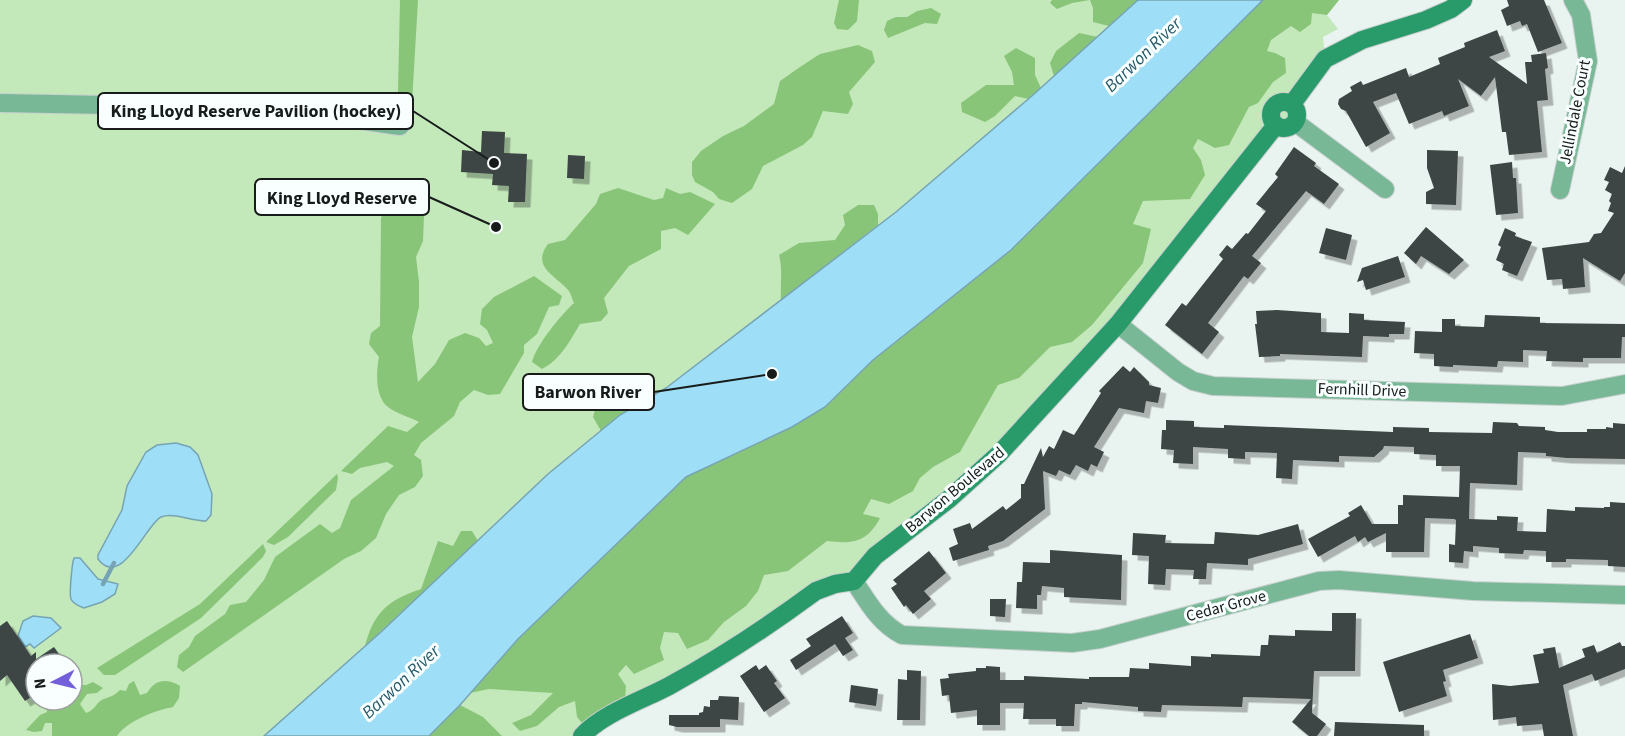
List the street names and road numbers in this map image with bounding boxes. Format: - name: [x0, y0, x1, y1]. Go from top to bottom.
- street label: Jellindale Court: [1554, 57, 1596, 166]
- street label: Fernhill Drive: [1317, 377, 1407, 403]
- street label: Barwon Boulevard: [901, 442, 1009, 538]
- street label: Cedar Grove: [1184, 585, 1269, 627]

